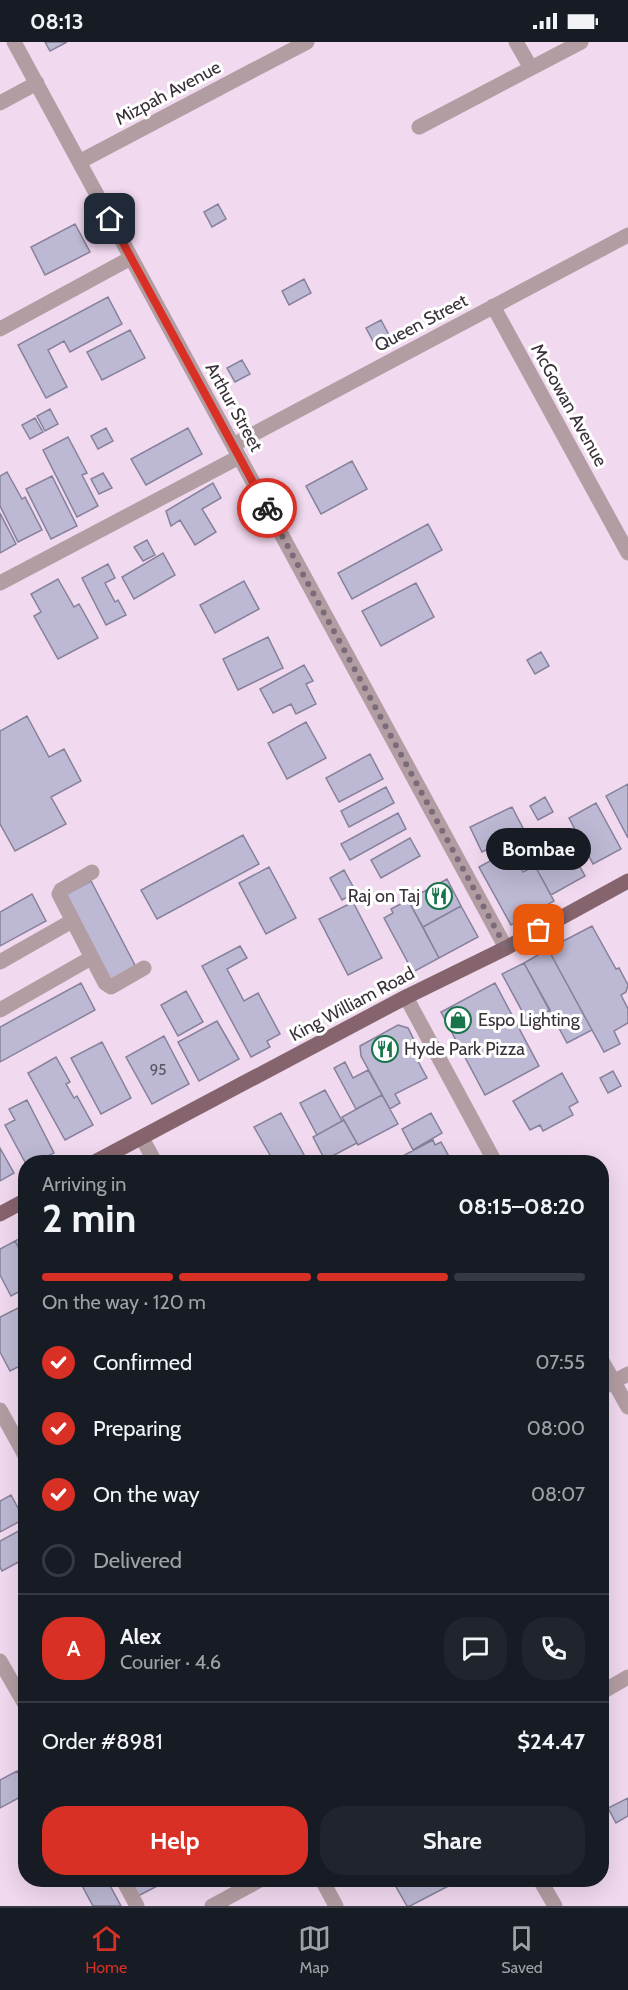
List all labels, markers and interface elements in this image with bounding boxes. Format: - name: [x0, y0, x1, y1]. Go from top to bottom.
- text: 08:13: [30, 8, 84, 35]
- street label: Mizpah Avenue: [112, 56, 224, 130]
- pin: [84, 193, 135, 244]
- icon: home: [93, 202, 126, 235]
- street label: Queen Street: [371, 289, 471, 357]
- street label: McGowan Avenue: [526, 340, 612, 470]
- street label: Arthur Street: [201, 359, 267, 455]
- courier: [237, 478, 297, 538]
- icon: bike: [251, 492, 284, 525]
- callout: Bombae: [486, 828, 592, 870]
- text: Bombae: [502, 837, 575, 861]
- restaurant icon: Raj on Taj: [424, 881, 454, 911]
- place label: Raj on Taj: [348, 885, 420, 907]
- pin: [513, 904, 564, 955]
- icon: bag: [522, 913, 555, 946]
- street label: King William Road: [286, 962, 418, 1046]
- shop icon: Espo Lighting: [443, 1005, 473, 1035]
- place label: Espo Lighting: [478, 1009, 581, 1031]
- restaurant icon: Hyde Park Pizza: [370, 1034, 400, 1064]
- place label: Hyde Park Pizza: [404, 1038, 525, 1060]
- house number: 95: [150, 1061, 166, 1079]
- text: Arriving in: [42, 1172, 126, 1196]
- text: 08:15–08:20: [458, 1193, 585, 1220]
- text: 2 min: [42, 1194, 136, 1242]
- text: On the way · 120 m: [42, 1290, 206, 1314]
- icon: check: [42, 1346, 75, 1379]
- text: Confirmed: [93, 1349, 192, 1376]
- text: 07:55: [535, 1350, 585, 1374]
- icon: check: [42, 1412, 75, 1445]
- text: Preparing: [93, 1415, 181, 1442]
- text: 08:00: [527, 1416, 585, 1440]
- icon: check: [42, 1478, 75, 1511]
- text: On the way: [93, 1481, 200, 1508]
- text: 08:07: [531, 1482, 585, 1506]
- text: Delivered: [93, 1547, 182, 1574]
- button: chat: [444, 1617, 507, 1680]
- button: phone: [522, 1617, 585, 1680]
- text: Alex: [120, 1623, 161, 1650]
- text: A: [67, 1635, 80, 1662]
- text: Courier · 4.6: [120, 1650, 221, 1674]
- text: Order #8981: [42, 1728, 163, 1755]
- text: $24.47: [517, 1728, 585, 1755]
- button: Help: [42, 1806, 308, 1875]
- button: Share: [320, 1806, 585, 1875]
- tab: Home: [85, 1922, 127, 1977]
- tab: Map: [298, 1922, 331, 1977]
- tab: Saved: [501, 1922, 543, 1977]

